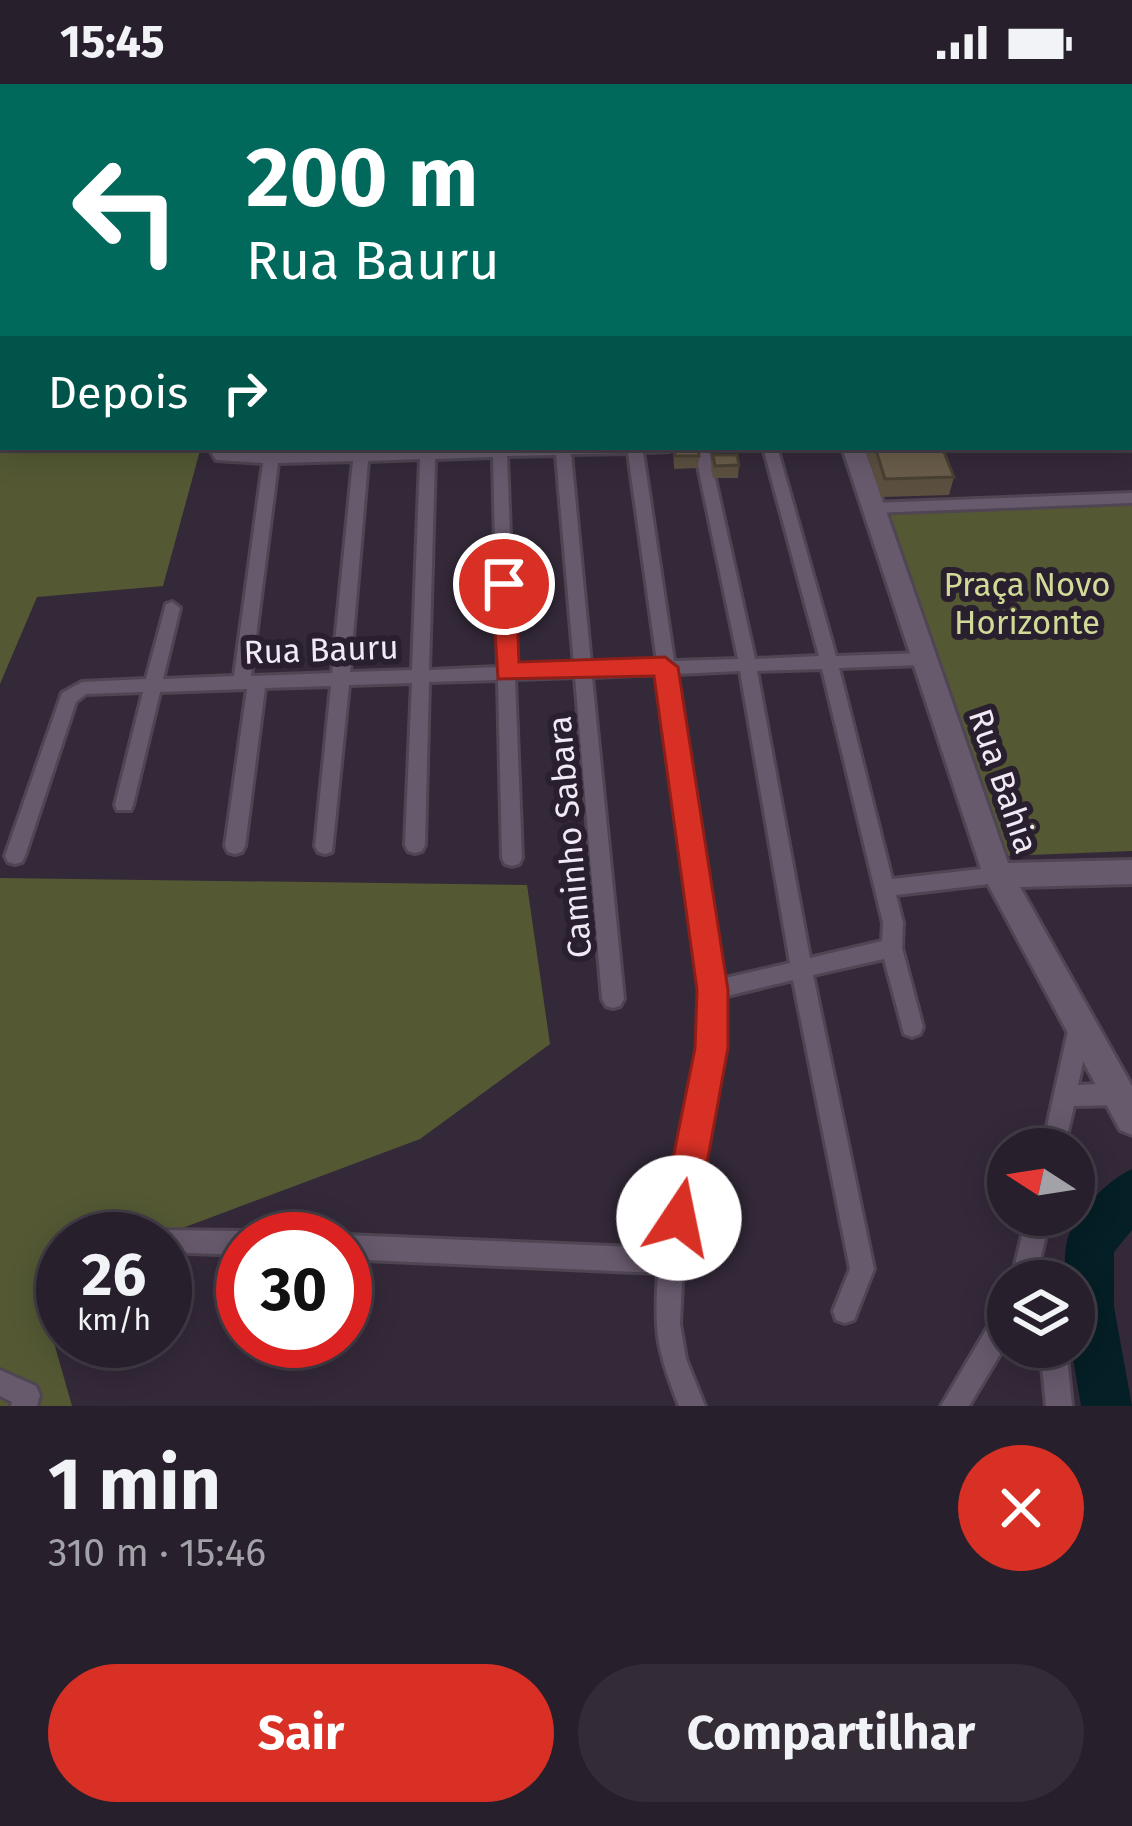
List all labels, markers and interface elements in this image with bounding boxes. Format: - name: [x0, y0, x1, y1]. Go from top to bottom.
- text: 15:45: [60, 15, 165, 69]
- text: 200 m: [246, 127, 479, 228]
- icon: left: [48, 132, 204, 288]
- text: Rua Bauru: [246, 229, 500, 293]
- icon: right: [212, 360, 278, 426]
- text: Depois: [48, 366, 188, 420]
- pin: [453, 533, 555, 635]
- icon: arrive: [471, 551, 537, 617]
- park label: Praça Novo Horizonte: [943, 565, 1111, 643]
- street label: Rua Bauru: [243, 627, 399, 673]
- street label: Rua Bahia: [960, 704, 1046, 859]
- street label: Caminho Sabara: [539, 714, 601, 960]
- north arrow: [987, 1128, 1095, 1236]
- map controls: [987, 1128, 1095, 1368]
- position arrow: [616, 1155, 742, 1281]
- speed limit sign: 30: [216, 1212, 372, 1368]
- text: 26: [82, 1239, 146, 1311]
- button: layers: [987, 1260, 1095, 1368]
- text: km/h: [77, 1302, 151, 1338]
- text: 1 min: [48, 1442, 221, 1528]
- button: close: [958, 1445, 1084, 1571]
- text: 310 m · 15:46: [48, 1530, 266, 1576]
- button: Sair: [48, 1664, 554, 1802]
- button: Compartilhar: [578, 1664, 1084, 1802]

